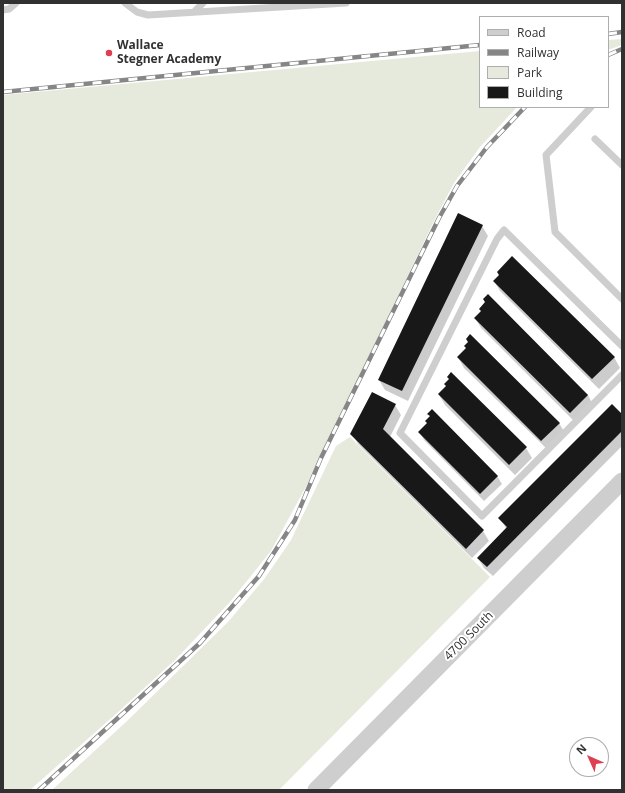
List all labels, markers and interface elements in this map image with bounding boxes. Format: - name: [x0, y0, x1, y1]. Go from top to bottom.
- legend: [479, 16, 609, 108]
- text: Road: [517, 24, 546, 41]
- place label: Wallace Stegner Academy: [117, 39, 221, 67]
- text: Railway: [517, 44, 559, 61]
- marker: Wallace Stegner Academy: [104, 48, 114, 58]
- text: Park: [517, 64, 542, 81]
- text: Building: [517, 84, 562, 101]
- street label: 4700 South: [442, 609, 496, 663]
- north arrow: [569, 737, 609, 777]
- text: N: [572, 740, 589, 757]

